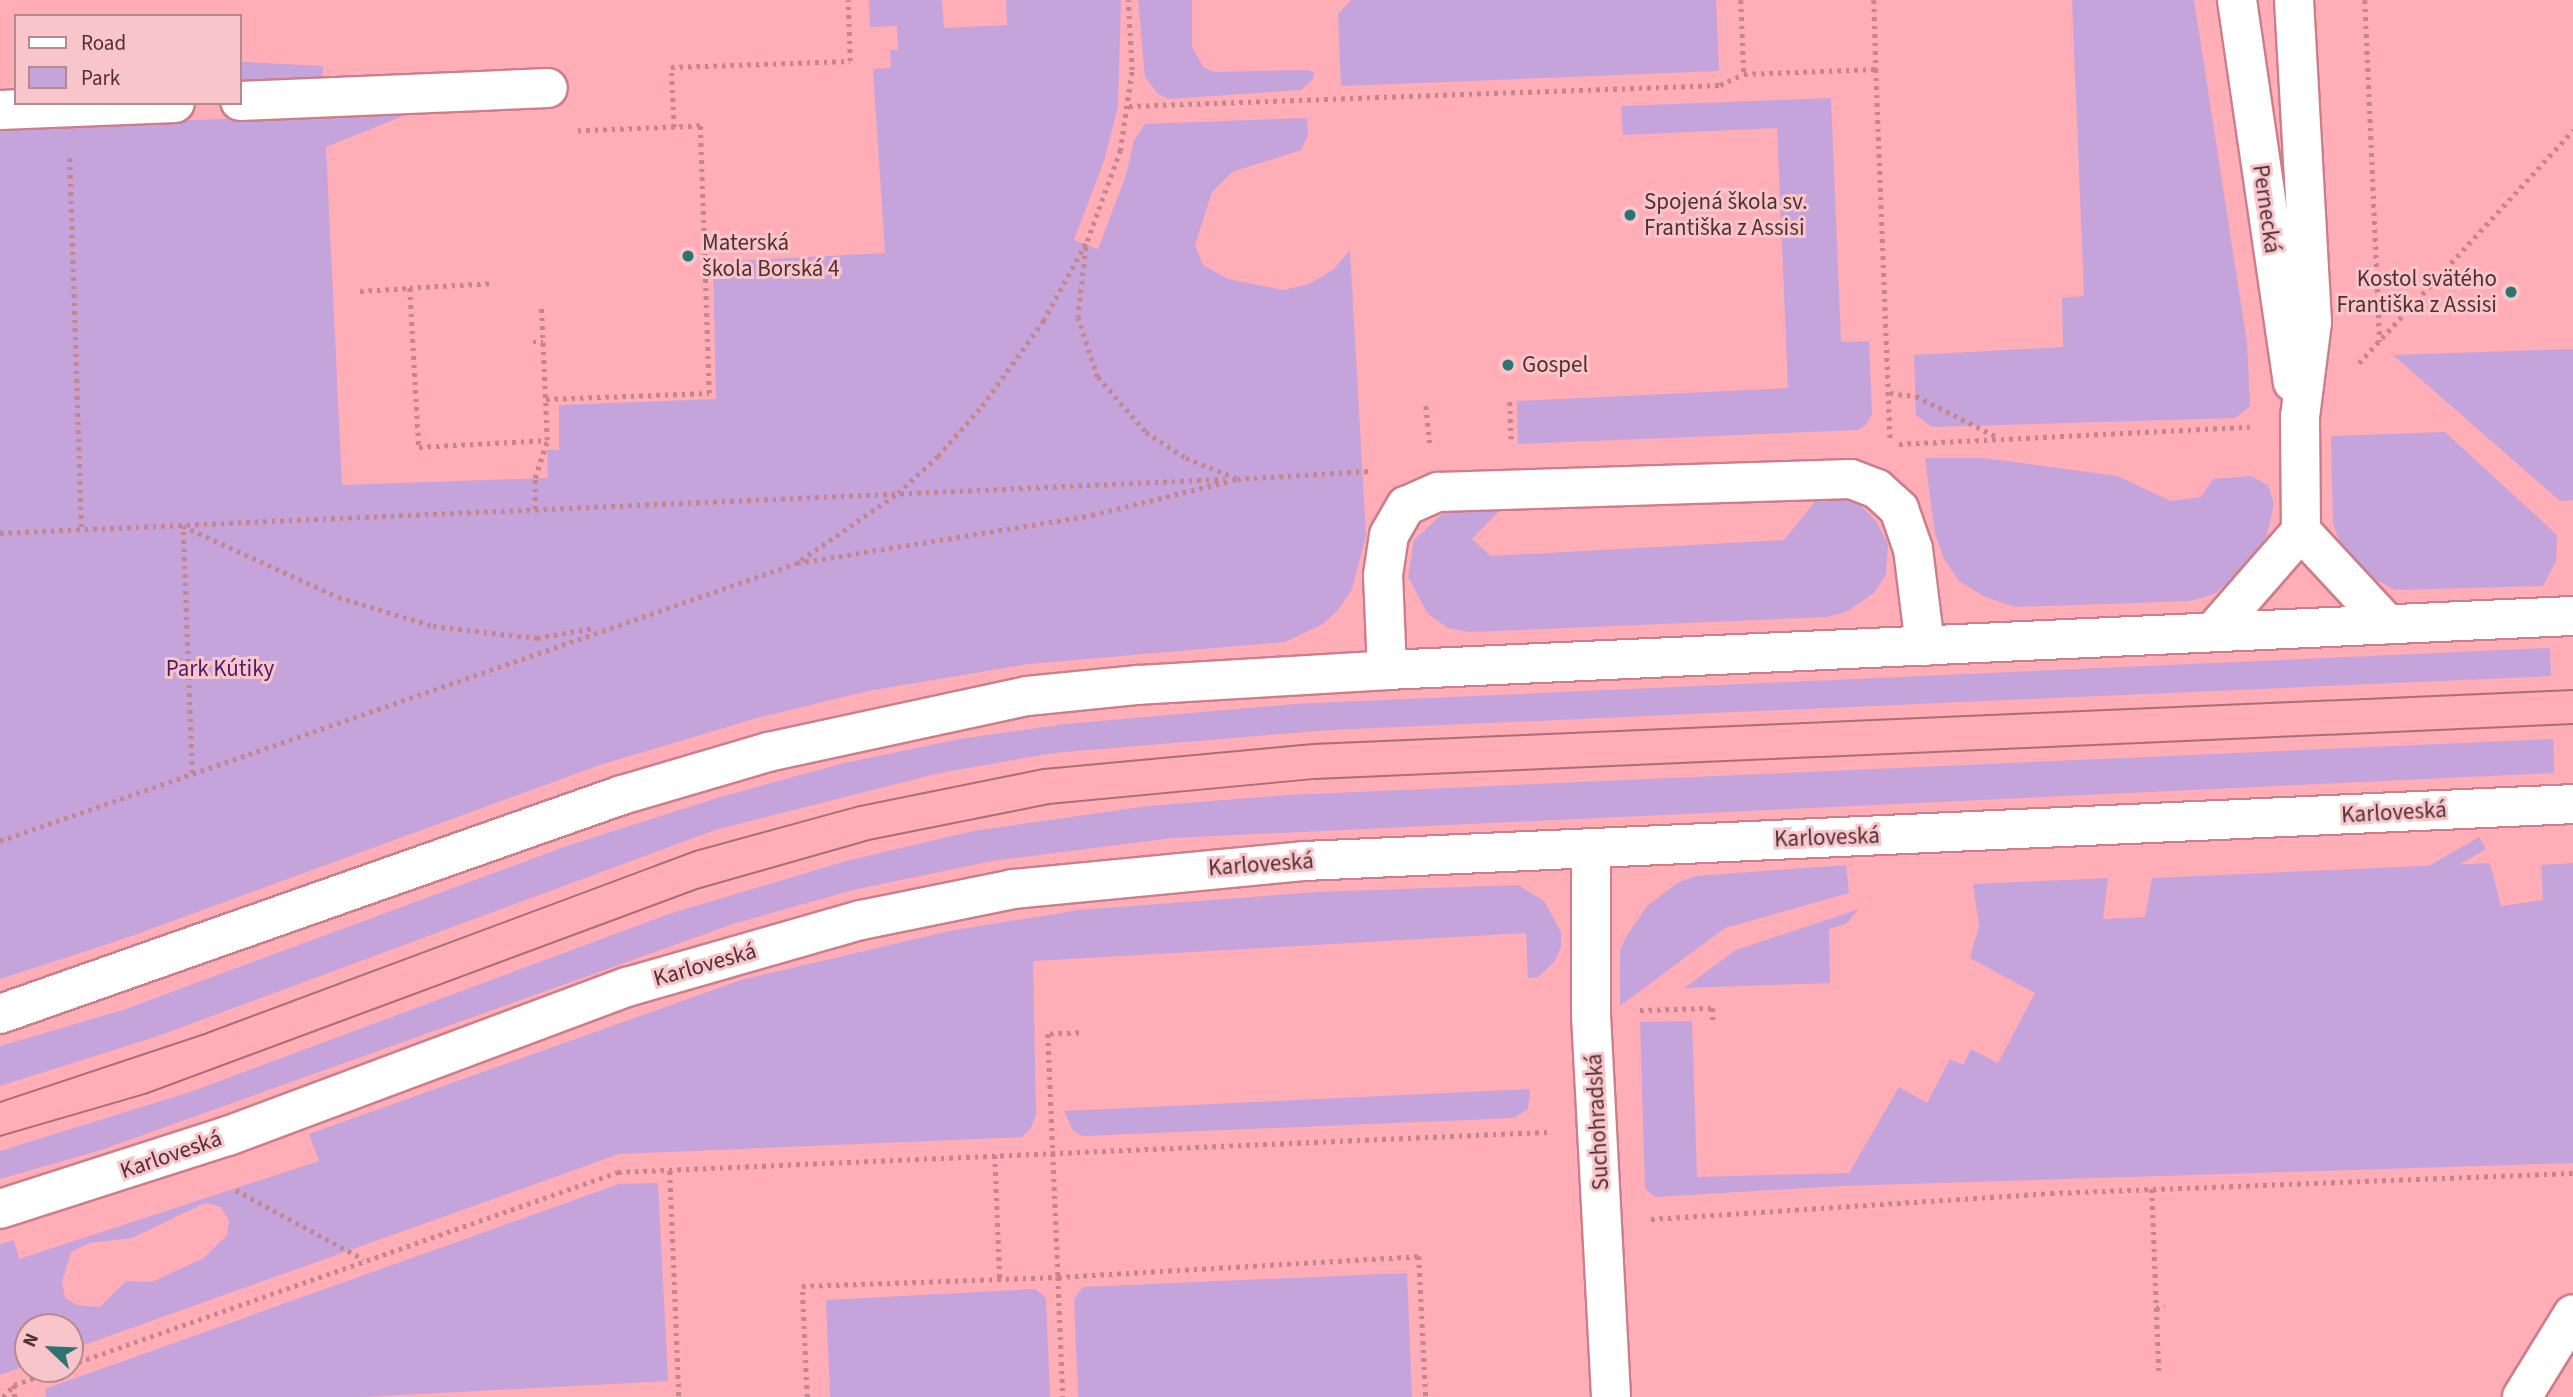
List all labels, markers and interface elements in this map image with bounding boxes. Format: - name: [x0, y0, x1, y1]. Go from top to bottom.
- legend: [14, 14, 242, 105]
- text: Road: [81, 28, 126, 58]
- text: Park: [81, 63, 120, 93]
- street label: Pernecká: [2246, 163, 2286, 255]
- place label: Spojená škola sv. Františka z Assisi: [1644, 188, 1808, 242]
- marker: Spojená škola sv. Františka z Assisi: [1622, 207, 1638, 223]
- place label: Materská škola Borská 4: [702, 229, 839, 283]
- marker: Materská škola Borská 4: [680, 248, 696, 264]
- place label: Kostol svätého Františka z Assisi: [2336, 265, 2497, 319]
- marker: Kostol svätého Františka z Assisi: [2503, 284, 2519, 300]
- place label: Gospel: [1522, 351, 1588, 379]
- marker: Gospel: [1500, 357, 1516, 373]
- park label: Park Kútiky: [166, 655, 274, 683]
- street label: Karloveská: [2341, 796, 2447, 830]
- street label: Karloveská: [1774, 822, 1880, 854]
- street label: Karloveská: [1207, 848, 1315, 882]
- street label: Karloveská: [650, 937, 760, 993]
- street label: Suchohradská: [1581, 1053, 1615, 1191]
- street label: Karloveská: [117, 1125, 225, 1185]
- north arrow: [14, 1313, 84, 1383]
- text: N: [16, 1329, 46, 1351]

